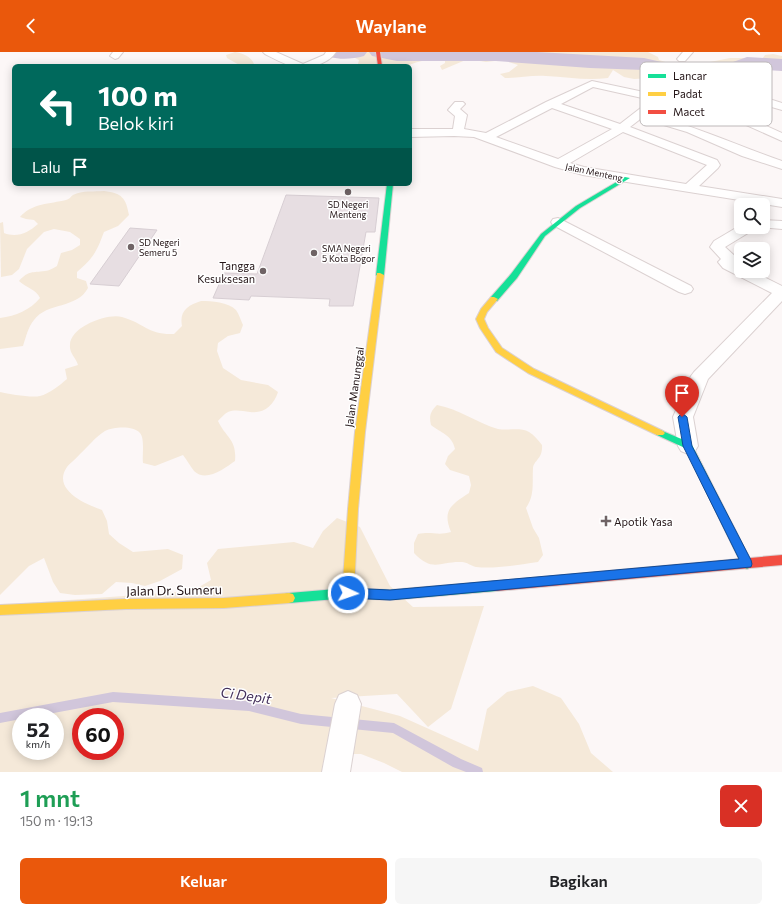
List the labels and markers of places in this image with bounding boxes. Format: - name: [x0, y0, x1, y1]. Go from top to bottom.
- marker: SD Negeri Menteng: [343, 187, 353, 197]
- place label: SD Negeri Menteng: [328, 199, 368, 220]
- place label: SD Negeri Semeru 5: [139, 237, 180, 258]
- marker: SD Negeri Semeru 5: [126, 242, 136, 252]
- place label: SMA Negeri 5 Kota Bogor: [322, 243, 375, 264]
- marker: SMA Negeri 5 Kota Bogor: [309, 248, 319, 258]
- place label: Tangga Kesuksesan: [197, 259, 255, 285]
- marker: Tangga Kesuksesan: [258, 266, 268, 276]
- pin: [665, 376, 699, 417]
- place label: Apotik Yasa: [614, 515, 673, 528]
- marker: Apotik Yasa: [601, 516, 611, 526]

